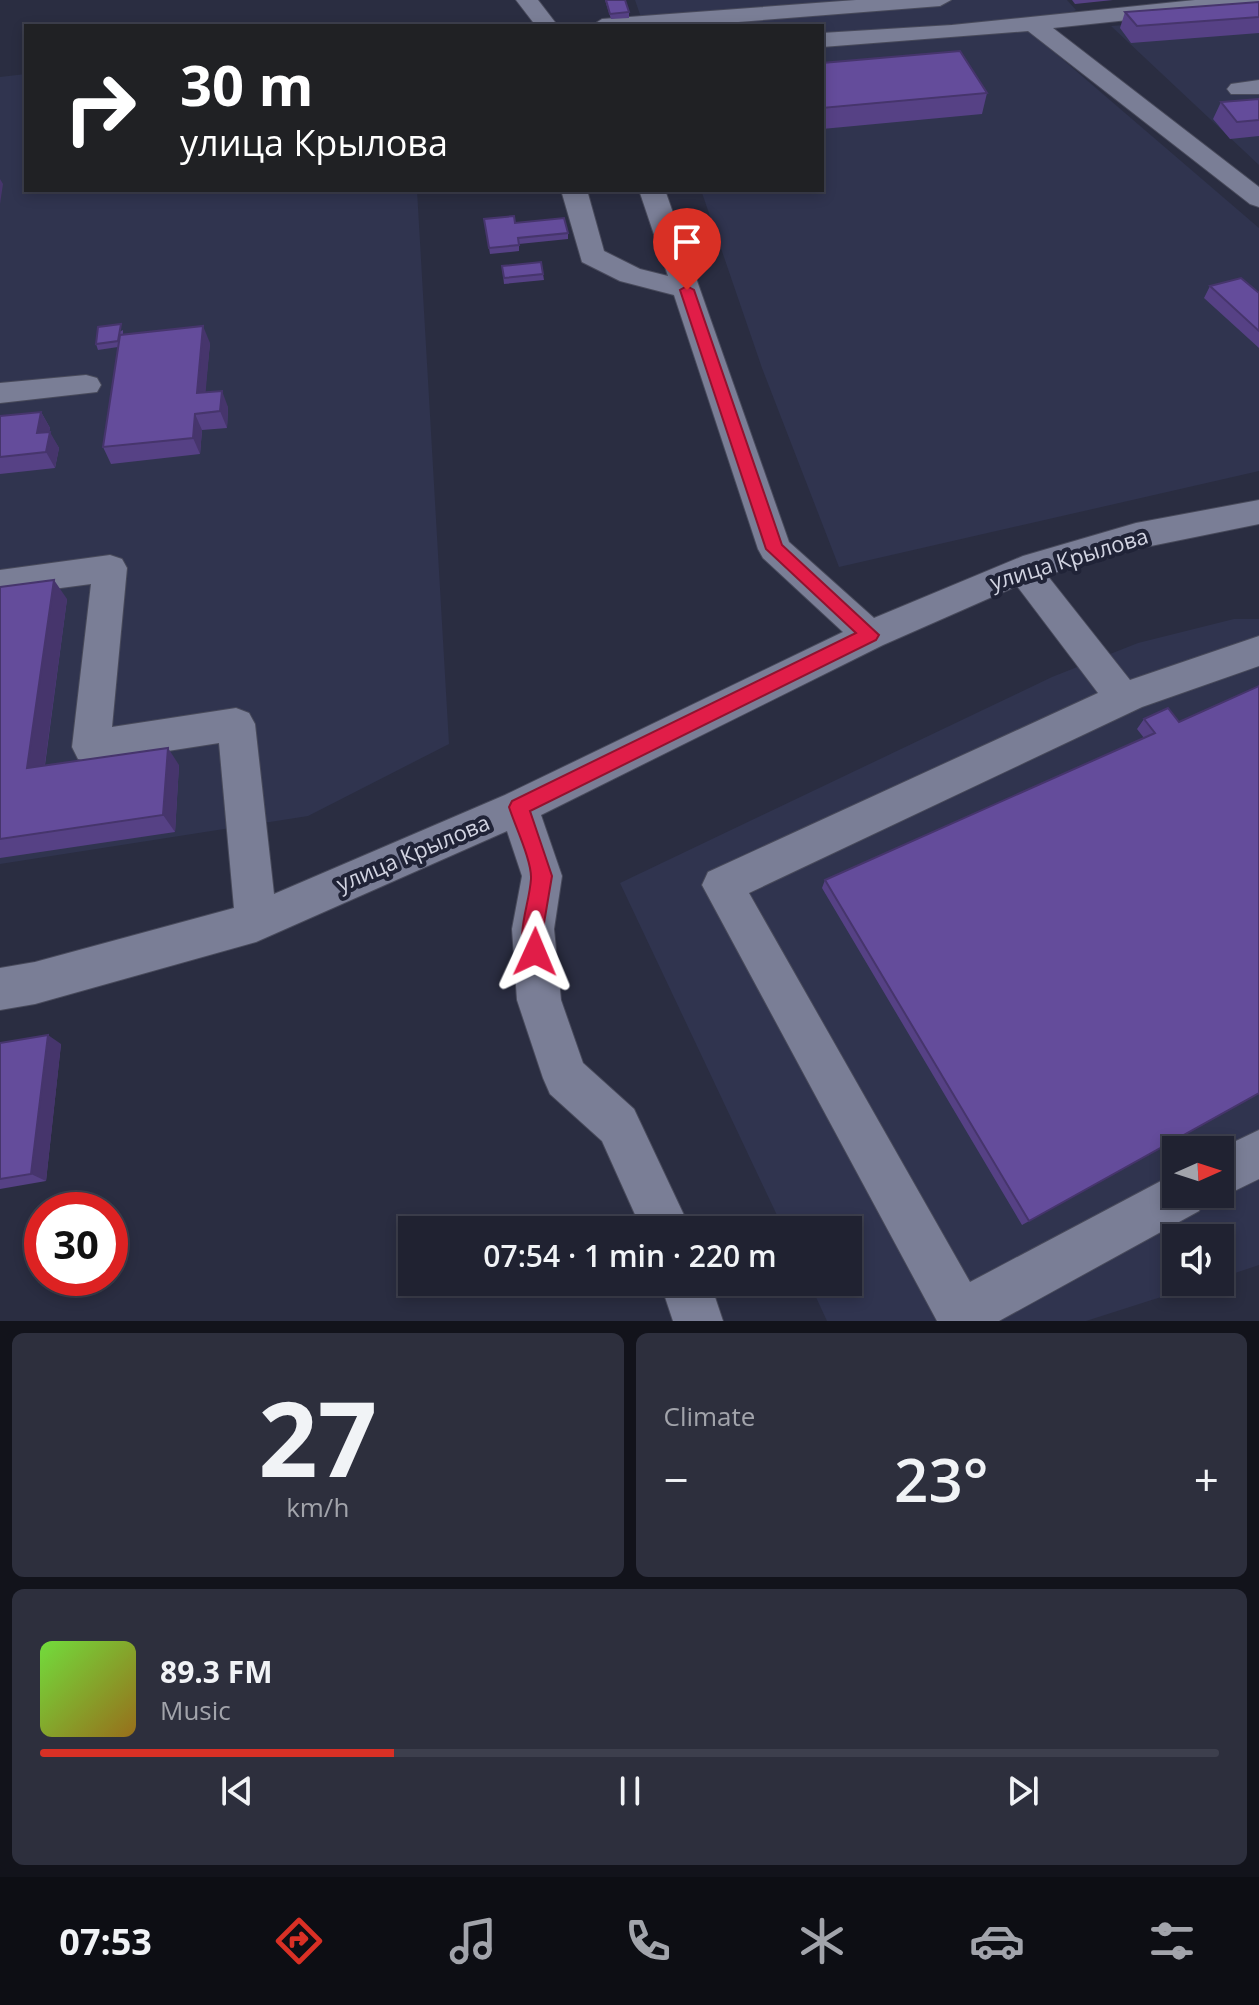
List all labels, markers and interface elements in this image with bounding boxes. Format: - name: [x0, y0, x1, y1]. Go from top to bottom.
- text: 30 m: [180, 46, 314, 122]
- icon: right: [48, 56, 152, 160]
- text: улица Крылова: [180, 118, 448, 167]
- pin: [653, 208, 721, 290]
- icon: arrive: [665, 220, 709, 264]
- street label: улица Крылова: [986, 520, 1151, 596]
- street label: улица Крылова: [331, 806, 494, 898]
- position arrow: [493, 910, 577, 994]
- north arrow: [1162, 1136, 1234, 1208]
- map controls: [1162, 1136, 1234, 1296]
- speed limit sign: 30: [24, 1192, 128, 1296]
- button: sound: [1162, 1224, 1234, 1296]
- text: 07:54 · 1 min · 220 m: [483, 1235, 777, 1276]
- text: 27: [258, 1366, 377, 1507]
- text: Climate: [664, 1398, 755, 1434]
- text: 23°: [894, 1438, 988, 1520]
- text: −: [664, 1449, 689, 1509]
- text: +: [1194, 1449, 1219, 1509]
- text: km/h: [286, 1489, 349, 1525]
- text: 89.3 FM: [160, 1651, 273, 1692]
- text: Music: [160, 1692, 231, 1728]
- icon: previous: [215, 1769, 259, 1813]
- icon: pause: [608, 1769, 652, 1813]
- icon: next: [1001, 1769, 1045, 1813]
- icon: directions: [271, 1913, 327, 1969]
- icon: music: [445, 1913, 501, 1969]
- icon: phone: [620, 1913, 676, 1969]
- icon: climate: [794, 1913, 850, 1969]
- icon: car: [969, 1913, 1025, 1969]
- icon: filters: [1144, 1913, 1200, 1969]
- text: 07:53: [59, 1917, 152, 1966]

